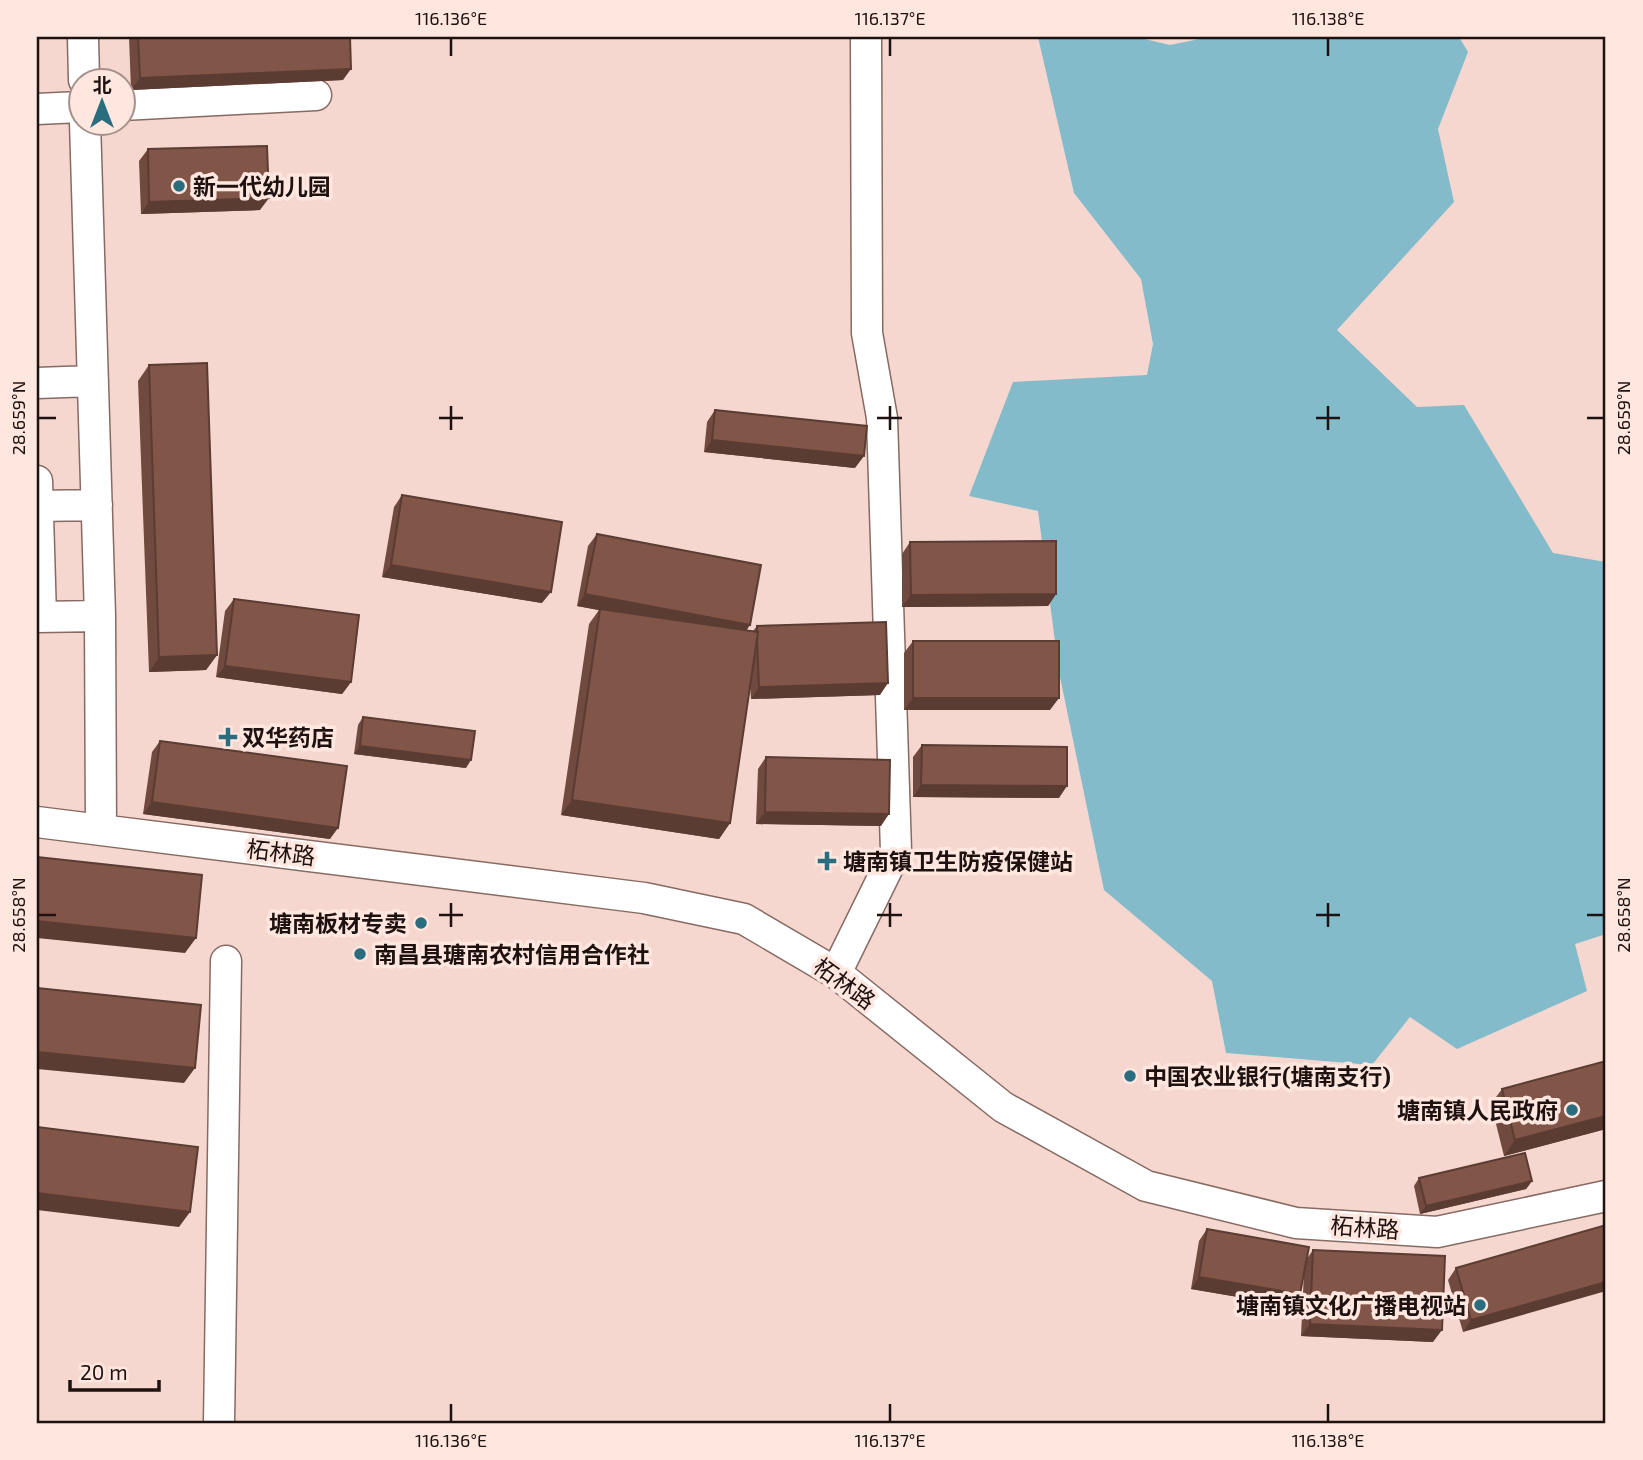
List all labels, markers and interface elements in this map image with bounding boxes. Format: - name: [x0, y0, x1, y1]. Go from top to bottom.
- text: 116.136°E: [415, 7, 487, 29]
- text: 116.137°E: [855, 7, 925, 29]
- text: 116.138°E: [1292, 7, 1364, 29]
- north arrow: [66, 66, 136, 136]
- text: 北: [92, 73, 112, 96]
- place label: 新一代幼儿园: [193, 172, 331, 200]
- marker: 新一代幼儿园: [171, 178, 187, 194]
- text: 28.659°N: [7, 381, 29, 455]
- text: 28.659°N: [1612, 381, 1634, 455]
- place label: 双华药店: [242, 723, 334, 751]
- marker: 双华药店: [220, 729, 236, 745]
- street label: 柘林路: [245, 834, 317, 870]
- place label: 塘南镇卫生防疫保健站: [843, 847, 1073, 875]
- marker: 塘南镇卫生防疫保健站: [817, 851, 837, 871]
- text: 28.658°N: [7, 877, 29, 953]
- text: 28.658°N: [1612, 877, 1634, 953]
- place label: 塘南板材专卖: [269, 909, 407, 937]
- marker: 塘南板材专卖: [413, 915, 429, 931]
- place label: 南昌县瑭南农村信用合作社: [374, 940, 650, 968]
- marker: 南昌县瑭南农村信用合作社: [352, 946, 368, 962]
- street label: 柘林路: [809, 951, 881, 1015]
- place label: 中国农业银行(塘南支行): [1144, 1062, 1391, 1090]
- marker: 中国农业银行(塘南支行): [1122, 1068, 1138, 1084]
- place label: 塘南镇人民政府: [1397, 1096, 1558, 1124]
- marker: 塘南镇人民政府: [1564, 1102, 1580, 1118]
- street label: 柘林路: [1330, 1211, 1400, 1243]
- place label: 塘南镇文化广播电视站: [1236, 1291, 1466, 1319]
- marker: 塘南镇文化广播电视站: [1472, 1297, 1488, 1313]
- scale bar: [70, 1348, 159, 1392]
- text: 20 m: [80, 1359, 128, 1384]
- text: 116.136°E: [415, 1429, 487, 1451]
- text: 116.137°E: [855, 1429, 925, 1451]
- text: 116.138°E: [1292, 1429, 1364, 1451]

